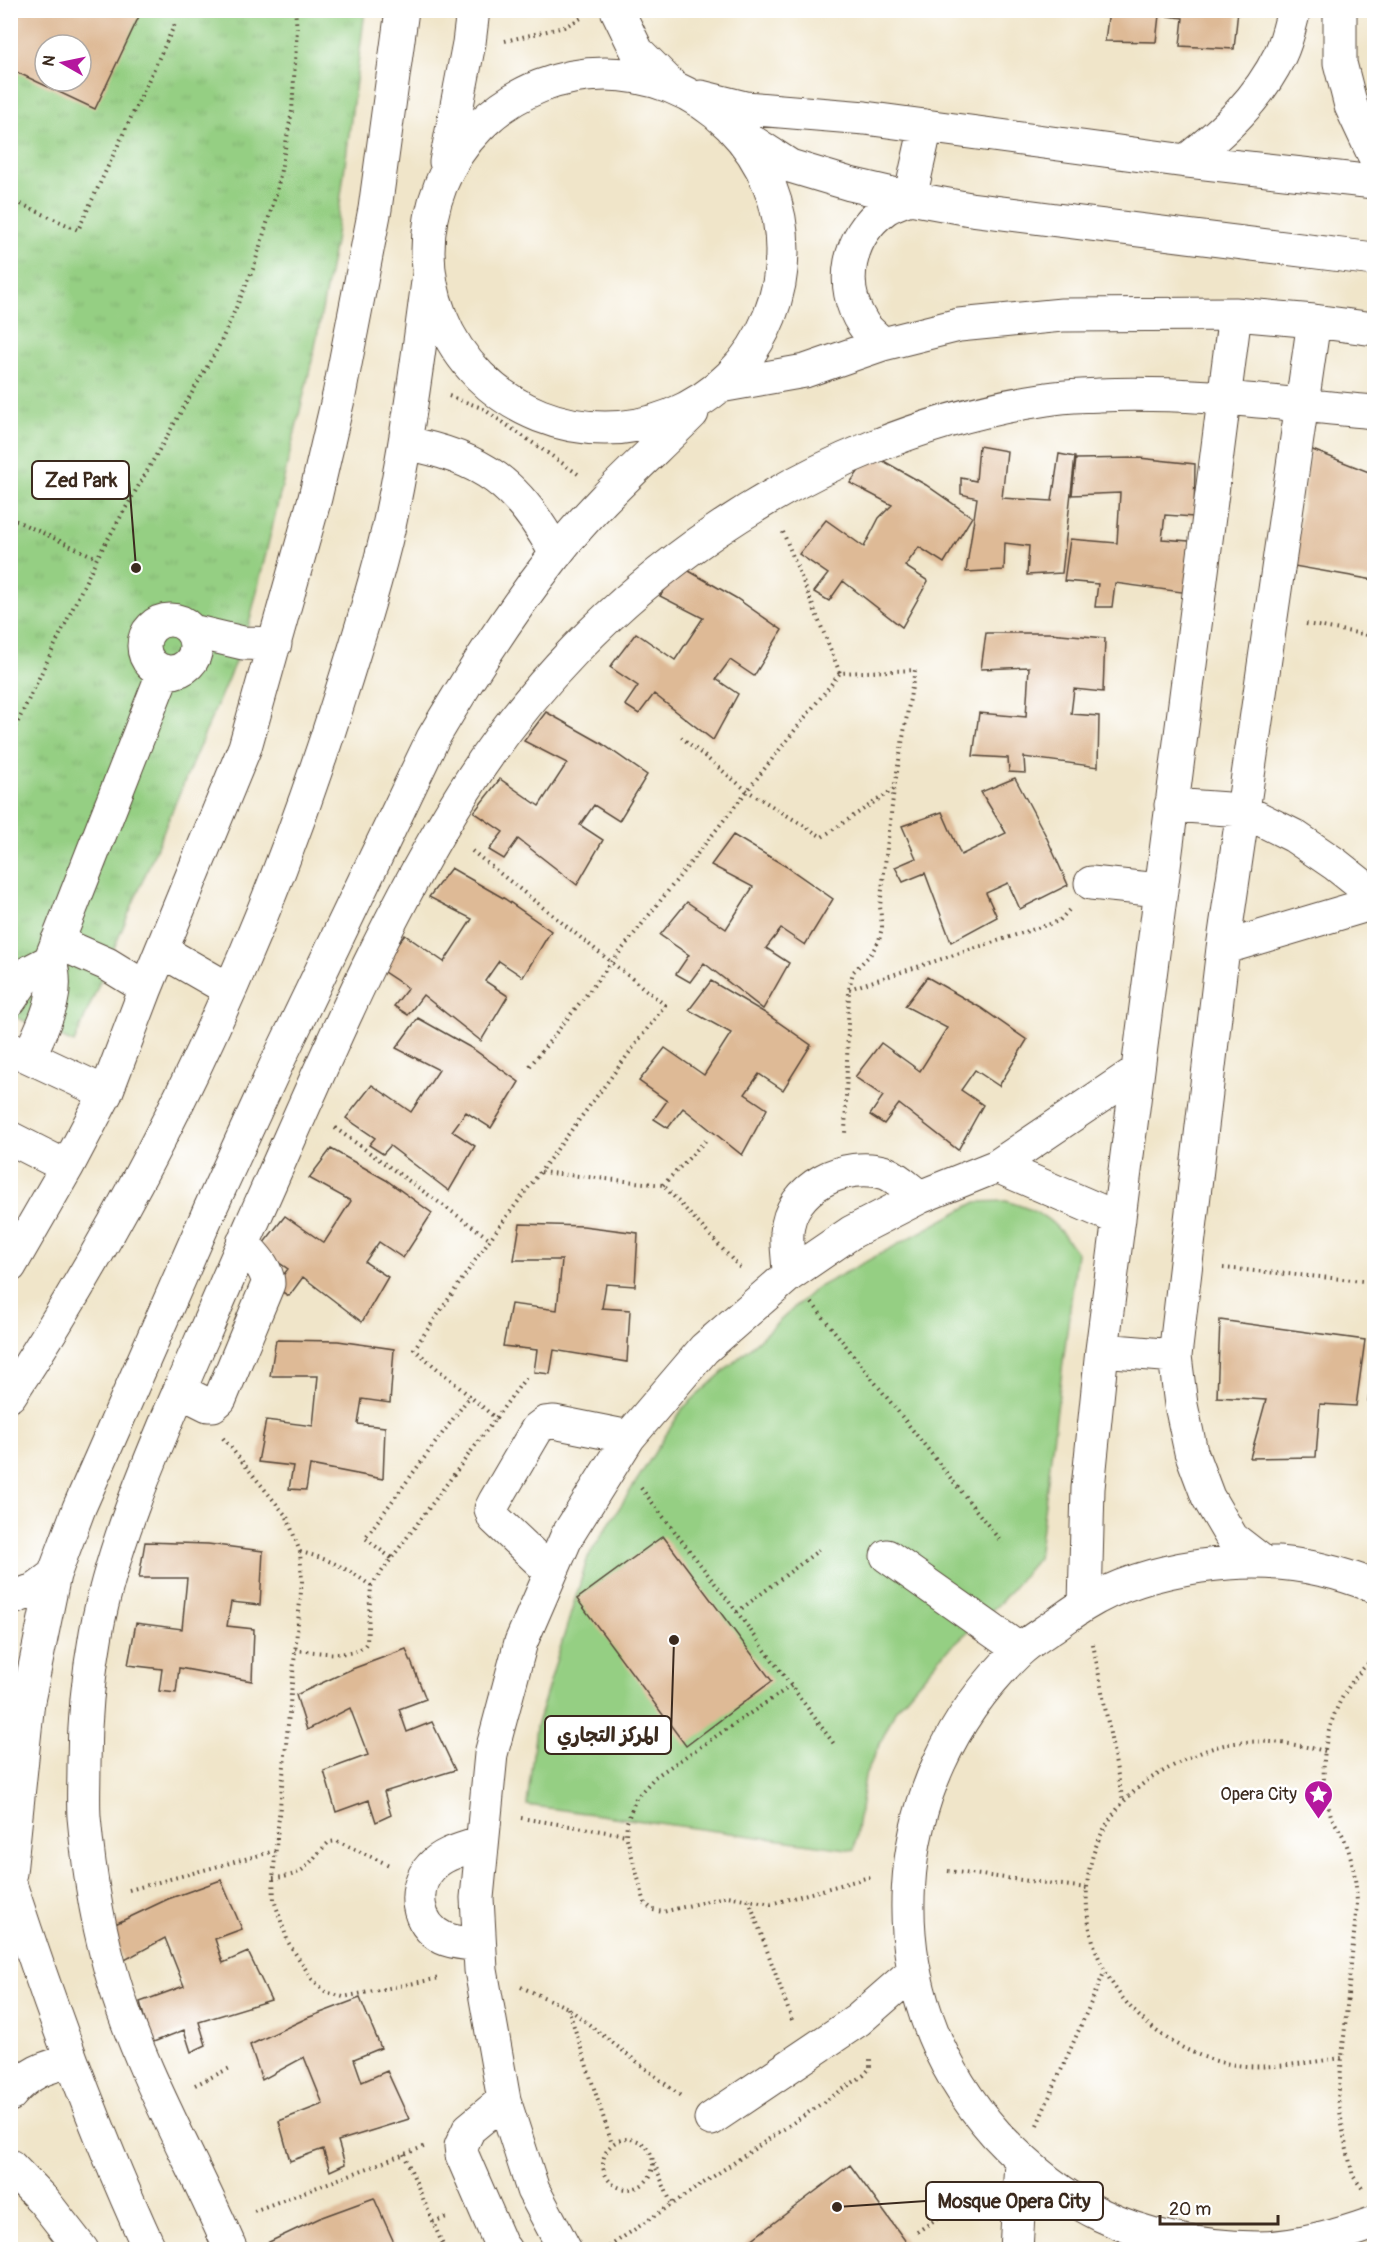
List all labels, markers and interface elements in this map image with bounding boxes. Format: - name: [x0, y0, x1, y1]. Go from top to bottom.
- north arrow: [33, 33, 93, 93]
- text: N: [38, 54, 60, 68]
- callout: Zed Park: [32, 461, 129, 499]
- text: Zed Park: [45, 468, 118, 493]
- callout: المركز التجاري: [545, 1716, 671, 1754]
- text: المركز التجاري: [557, 1723, 659, 1751]
- place icon: Opera City: [1302, 1778, 1334, 1820]
- place label: Opera City: [1220, 1783, 1297, 1806]
- callout: Mosque Opera City: [926, 2182, 1103, 2220]
- scale bar: [1160, 2188, 1278, 2226]
- text: Mosque Opera City: [938, 2189, 1091, 2214]
- text: 20 m: [1169, 2198, 1211, 2221]

